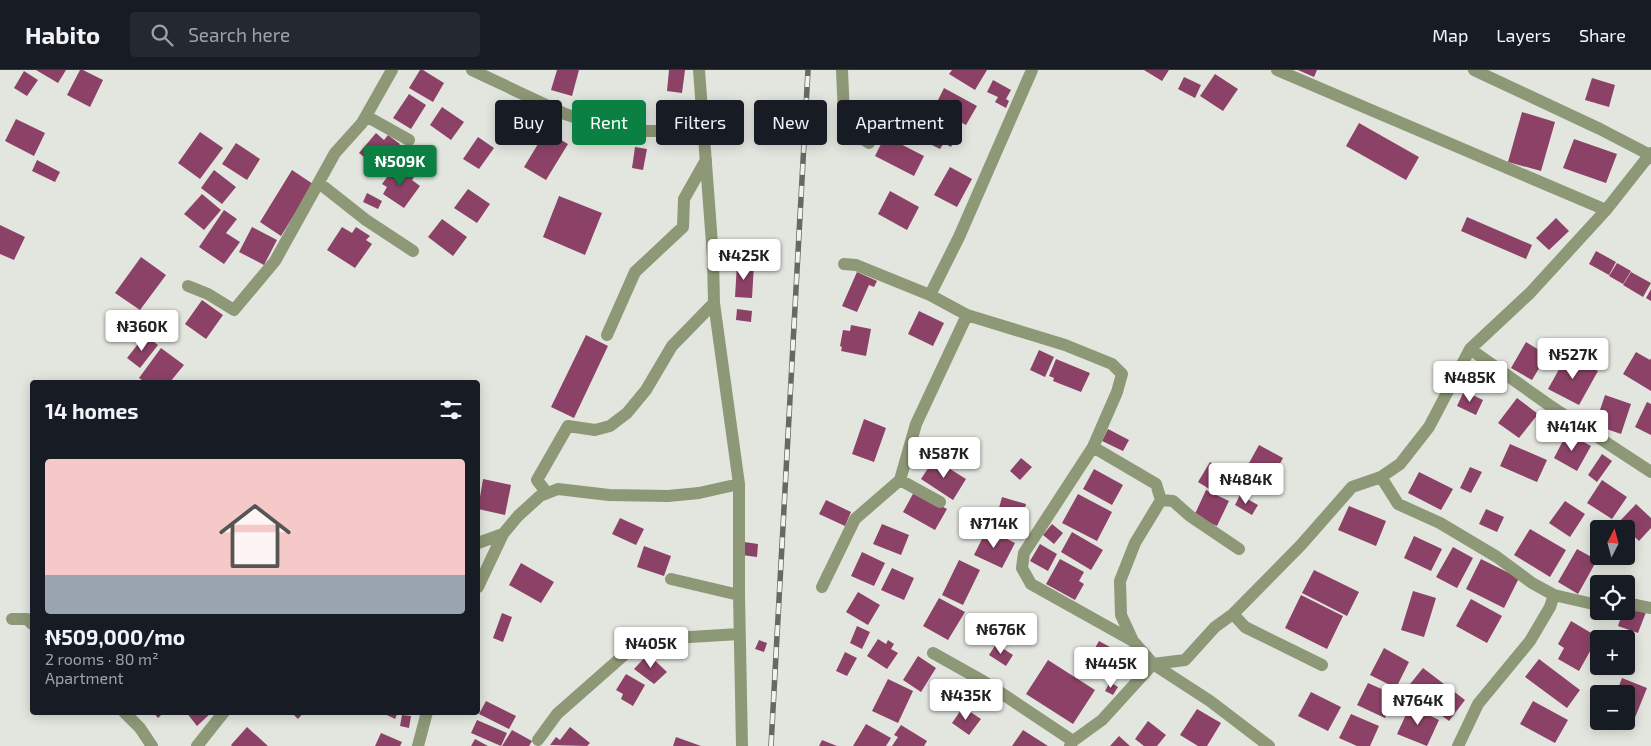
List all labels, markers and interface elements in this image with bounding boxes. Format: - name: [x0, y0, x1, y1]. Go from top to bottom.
- search box: [130, 12, 480, 57]
- text: Habito: [25, 20, 100, 49]
- icon: search: [148, 21, 176, 49]
- text: Search here: [188, 23, 290, 46]
- text: Map: [1432, 24, 1468, 46]
- text: Layers: [1496, 24, 1551, 46]
- text: Share: [1579, 24, 1626, 46]
- chip: Buy: [495, 100, 562, 145]
- chip: Rent: [572, 100, 646, 145]
- chip: Filters: [656, 100, 744, 145]
- chip: New: [754, 100, 827, 145]
- chip: Apartment: [837, 100, 962, 145]
- pin: ₦509K: [365, 144, 435, 187]
- text: ₦509K: [375, 151, 425, 170]
- pin: ₦425K: [709, 238, 779, 281]
- text: ₦425K: [719, 245, 769, 264]
- pin: ₦360K: [107, 310, 177, 352]
- text: ₦360K: [116, 316, 168, 335]
- pin: ₦527K: [1538, 338, 1608, 380]
- text: ₦527K: [1548, 344, 1598, 363]
- pin: ₦485K: [1435, 360, 1505, 403]
- text: ₦485K: [1444, 367, 1496, 386]
- icon: filters: [437, 396, 465, 424]
- text: 14 homes: [45, 398, 139, 423]
- pin: ₦414K: [1537, 410, 1607, 452]
- text: ₦414K: [1547, 416, 1597, 435]
- pin: ₦587K: [909, 436, 979, 479]
- text: ₦587K: [919, 443, 969, 462]
- pin: ₦484K: [1211, 462, 1281, 505]
- text: ₦484K: [1220, 469, 1272, 488]
- icon: home: [210, 491, 300, 581]
- pin: ₦714K: [959, 506, 1029, 549]
- text: ₦714K: [970, 513, 1018, 532]
- north arrow: [1590, 520, 1635, 565]
- map controls: [1590, 520, 1635, 730]
- button: locate: [1590, 575, 1635, 620]
- pin: ₦676K: [966, 612, 1036, 655]
- text: ₦676K: [976, 619, 1026, 638]
- text: ₦509,000/mo: [45, 624, 185, 649]
- pin: ₦405K: [616, 626, 686, 669]
- button: +: [1590, 630, 1635, 675]
- text: ₦405K: [625, 633, 677, 652]
- pin: ₦445K: [1076, 646, 1146, 689]
- text: 2 rooms · 80 m²: [45, 649, 159, 668]
- text: ₦445K: [1085, 653, 1137, 672]
- text: Apartment: [45, 668, 124, 687]
- pin: ₦435K: [931, 678, 1001, 721]
- pin: ₦764K: [1383, 684, 1453, 726]
- text: ₦435K: [941, 685, 991, 704]
- button: −: [1590, 685, 1635, 730]
- text: ₦764K: [1393, 690, 1443, 709]

